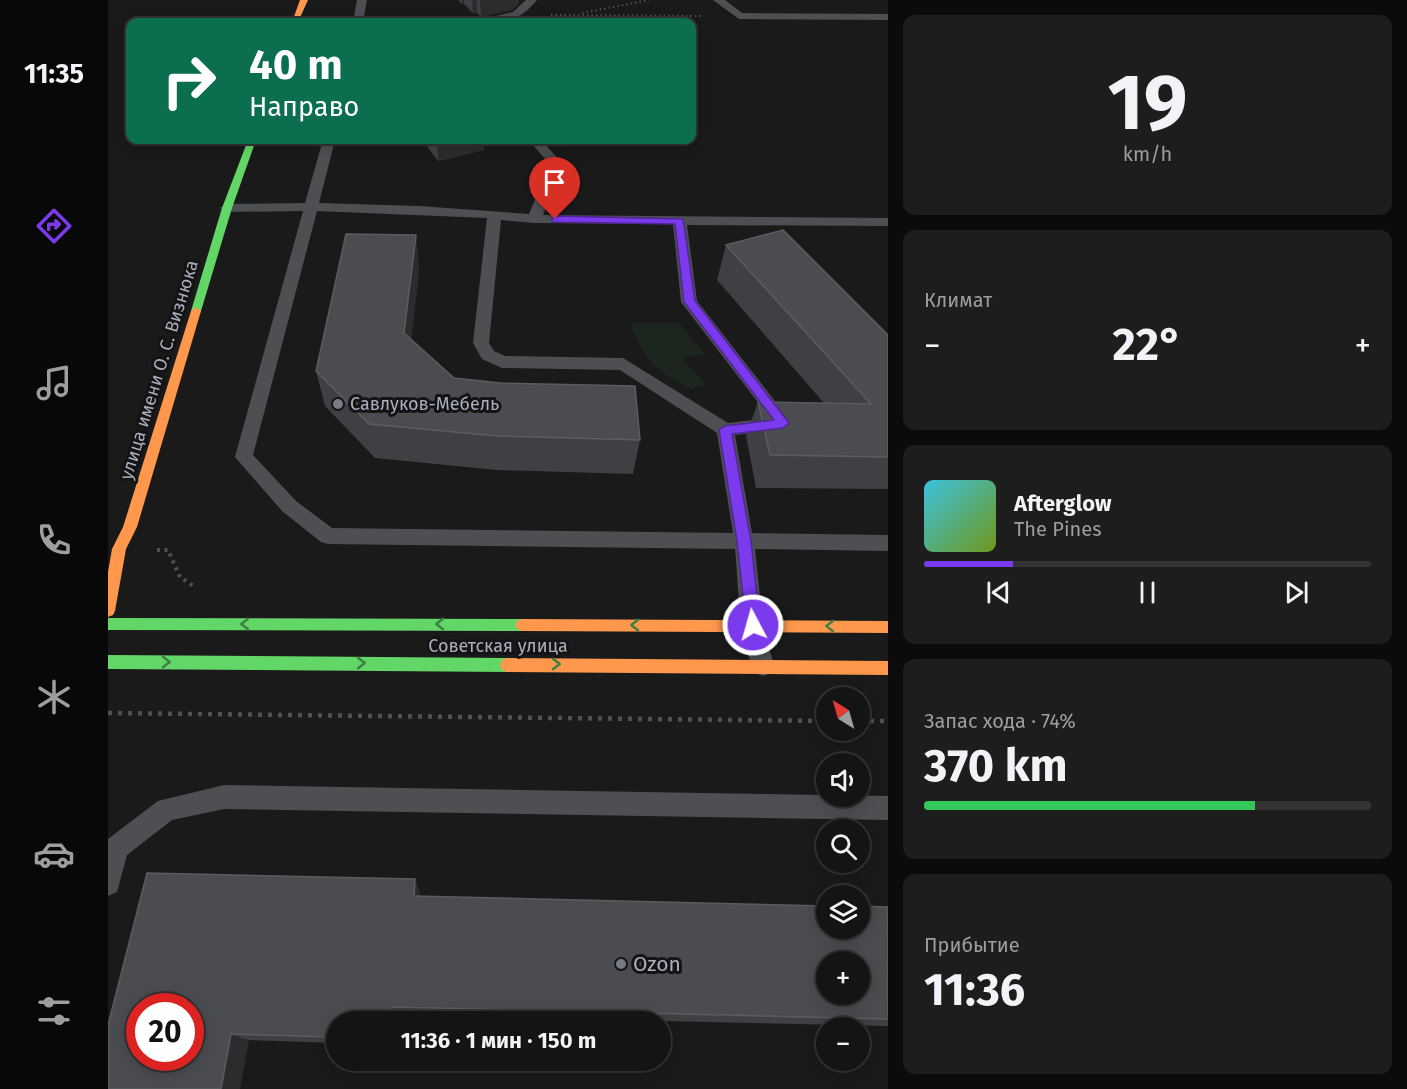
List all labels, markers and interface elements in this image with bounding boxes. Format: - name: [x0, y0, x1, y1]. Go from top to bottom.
- text: 40 m: [249, 40, 343, 90]
- icon: right: [150, 42, 228, 120]
- text: 19: [1108, 56, 1187, 150]
- text: 11:35: [24, 58, 84, 90]
- text: Направо: [249, 91, 359, 123]
- text: km/h: [1123, 142, 1172, 166]
- pin: [529, 157, 580, 219]
- icon: arrive: [538, 166, 571, 199]
- icon: directions: [33, 205, 75, 247]
- street label: улица имени О. С. Визнюка: [115, 257, 203, 483]
- text: Климат: [924, 288, 992, 312]
- text: 22°: [1113, 318, 1183, 372]
- text: −: [924, 326, 941, 366]
- text: +: [1355, 326, 1371, 366]
- icon: music: [33, 362, 75, 404]
- place label: Савлуков-Мебель: [350, 393, 499, 415]
- marker: Савлуков-Мебель: [331, 397, 345, 411]
- text: Afterglow: [1014, 490, 1111, 517]
- text: The Pines: [1014, 517, 1101, 541]
- icon: phone: [33, 519, 75, 561]
- icon: previous: [982, 576, 1015, 609]
- icon: pause: [1131, 576, 1164, 609]
- icon: next: [1280, 576, 1313, 609]
- position arrow: [721, 593, 785, 657]
- one-way arrow: [240, 618, 249, 630]
- one-way arrow: [435, 618, 444, 630]
- one-way arrow: [630, 619, 639, 631]
- one-way arrow: [825, 620, 834, 633]
- street label: Советская улица: [428, 635, 568, 657]
- one-way arrow: [162, 656, 171, 668]
- one-way arrow: [357, 657, 366, 669]
- one-way arrow: [552, 658, 561, 671]
- icon: climate: [33, 676, 75, 718]
- north arrow: [816, 687, 870, 741]
- map controls: [816, 687, 870, 1071]
- text: Запас хода · 74%: [924, 709, 1076, 733]
- text: 370 km: [924, 739, 1068, 793]
- button: sound: [816, 753, 870, 807]
- button: search: [816, 819, 870, 873]
- icon: car: [33, 833, 75, 875]
- button: layers: [816, 885, 870, 939]
- text: Прибытие: [924, 933, 1020, 957]
- place label: Ozon: [633, 951, 681, 977]
- button: +: [816, 951, 870, 1005]
- marker: Ozon: [614, 957, 628, 971]
- text: 11:36: [924, 963, 1025, 1017]
- icon: filters: [33, 990, 75, 1032]
- speed limit sign: 20: [126, 993, 204, 1071]
- button: −: [816, 1017, 870, 1071]
- text: 11:36 · 1 мин · 150 m: [401, 1027, 596, 1054]

